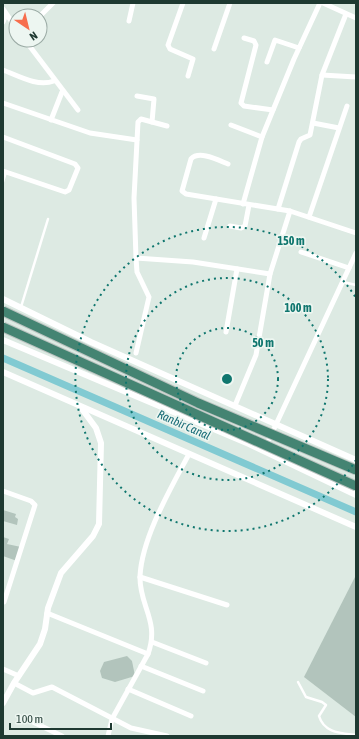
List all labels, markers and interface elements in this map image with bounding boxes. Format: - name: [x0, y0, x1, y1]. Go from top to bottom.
- north arrow: [8, 8, 48, 48]
- text: N: [28, 29, 40, 43]
- text: 150 m: [277, 234, 305, 248]
- text: 100 m: [284, 301, 312, 315]
- text: 50 m: [252, 336, 274, 350]
- centre of rings: [220, 372, 234, 386]
- water label: Ranbir Canal: [155, 407, 213, 443]
- scale bar: [10, 705, 111, 731]
- text: 100 m: [16, 712, 43, 726]

